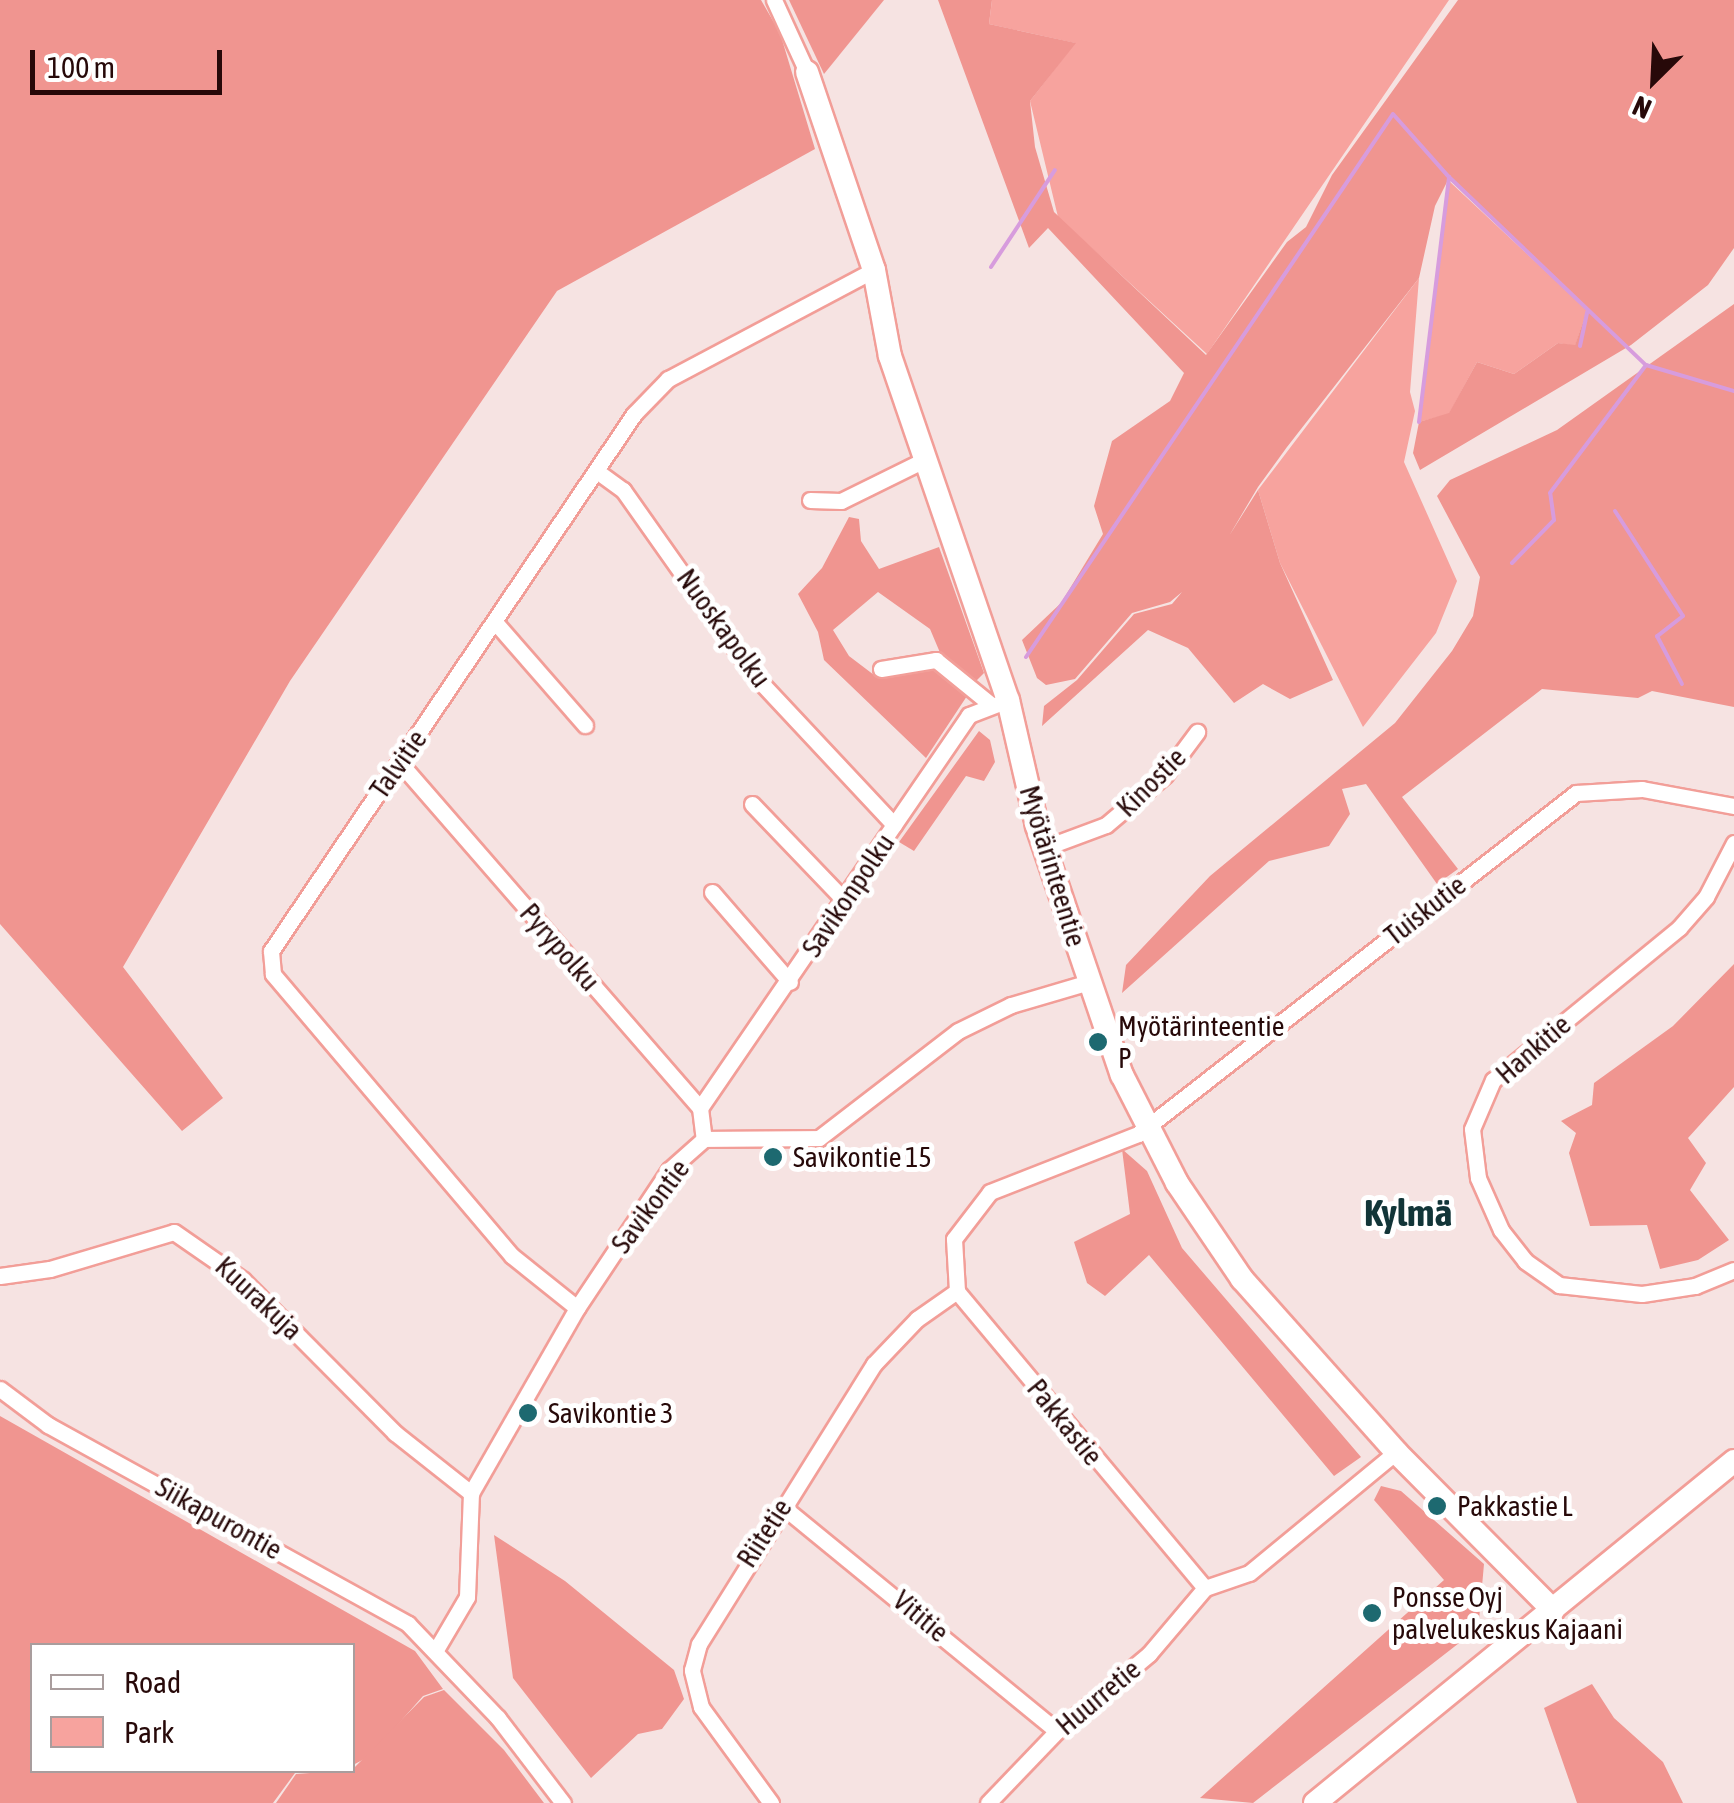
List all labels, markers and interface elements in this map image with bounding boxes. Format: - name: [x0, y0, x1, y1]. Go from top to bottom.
- scale bar: [35, 30, 228, 92]
- north arrow: [1604, 30, 1704, 130]
- text: 100 m: [47, 50, 115, 84]
- text: N: [1628, 89, 1656, 125]
- street label: Nuoskapolku: [670, 562, 778, 694]
- street label: Talvitie: [363, 723, 433, 805]
- street label: Kinostie: [1109, 740, 1193, 824]
- street label: Myötärinteentie: [1013, 782, 1093, 950]
- street label: Savikonpolku: [795, 827, 901, 963]
- street label: Tuiskutie: [1378, 868, 1472, 952]
- street label: Pyrypolku: [513, 896, 607, 998]
- street label: Hankitie: [1489, 1007, 1577, 1091]
- place label: Myötärinteentie P: [1118, 1009, 1284, 1075]
- marker: Myötärinteentie P: [1087, 1031, 1109, 1053]
- place label: Savikontie 15: [793, 1140, 932, 1174]
- marker: Savikontie 15: [762, 1146, 784, 1168]
- street label: Savikontie: [604, 1153, 696, 1259]
- district label: Kylmä: [1364, 1190, 1452, 1236]
- street label: Kuurakuja: [209, 1249, 309, 1347]
- street label: Pakkastie: [1020, 1372, 1110, 1472]
- place label: Savikontie 3: [548, 1396, 673, 1430]
- marker: Savikontie 3: [517, 1402, 539, 1424]
- street label: Siikapurontie: [150, 1470, 288, 1566]
- place label: Pakkastie L: [1457, 1489, 1573, 1523]
- street label: Riitetie: [730, 1493, 798, 1573]
- marker: Pakkastie L: [1426, 1495, 1448, 1517]
- place label: Ponsse Oyj palvelukeskus Kajaani: [1392, 1580, 1623, 1646]
- street label: Vititie: [886, 1583, 956, 1649]
- marker: Ponsse Oyj palvelukeskus Kajaani: [1361, 1602, 1383, 1624]
- legend: [30, 1643, 355, 1773]
- street label: Huurretie: [1049, 1652, 1147, 1742]
- text: Road: [124, 1665, 181, 1699]
- text: Park: [124, 1715, 174, 1749]

